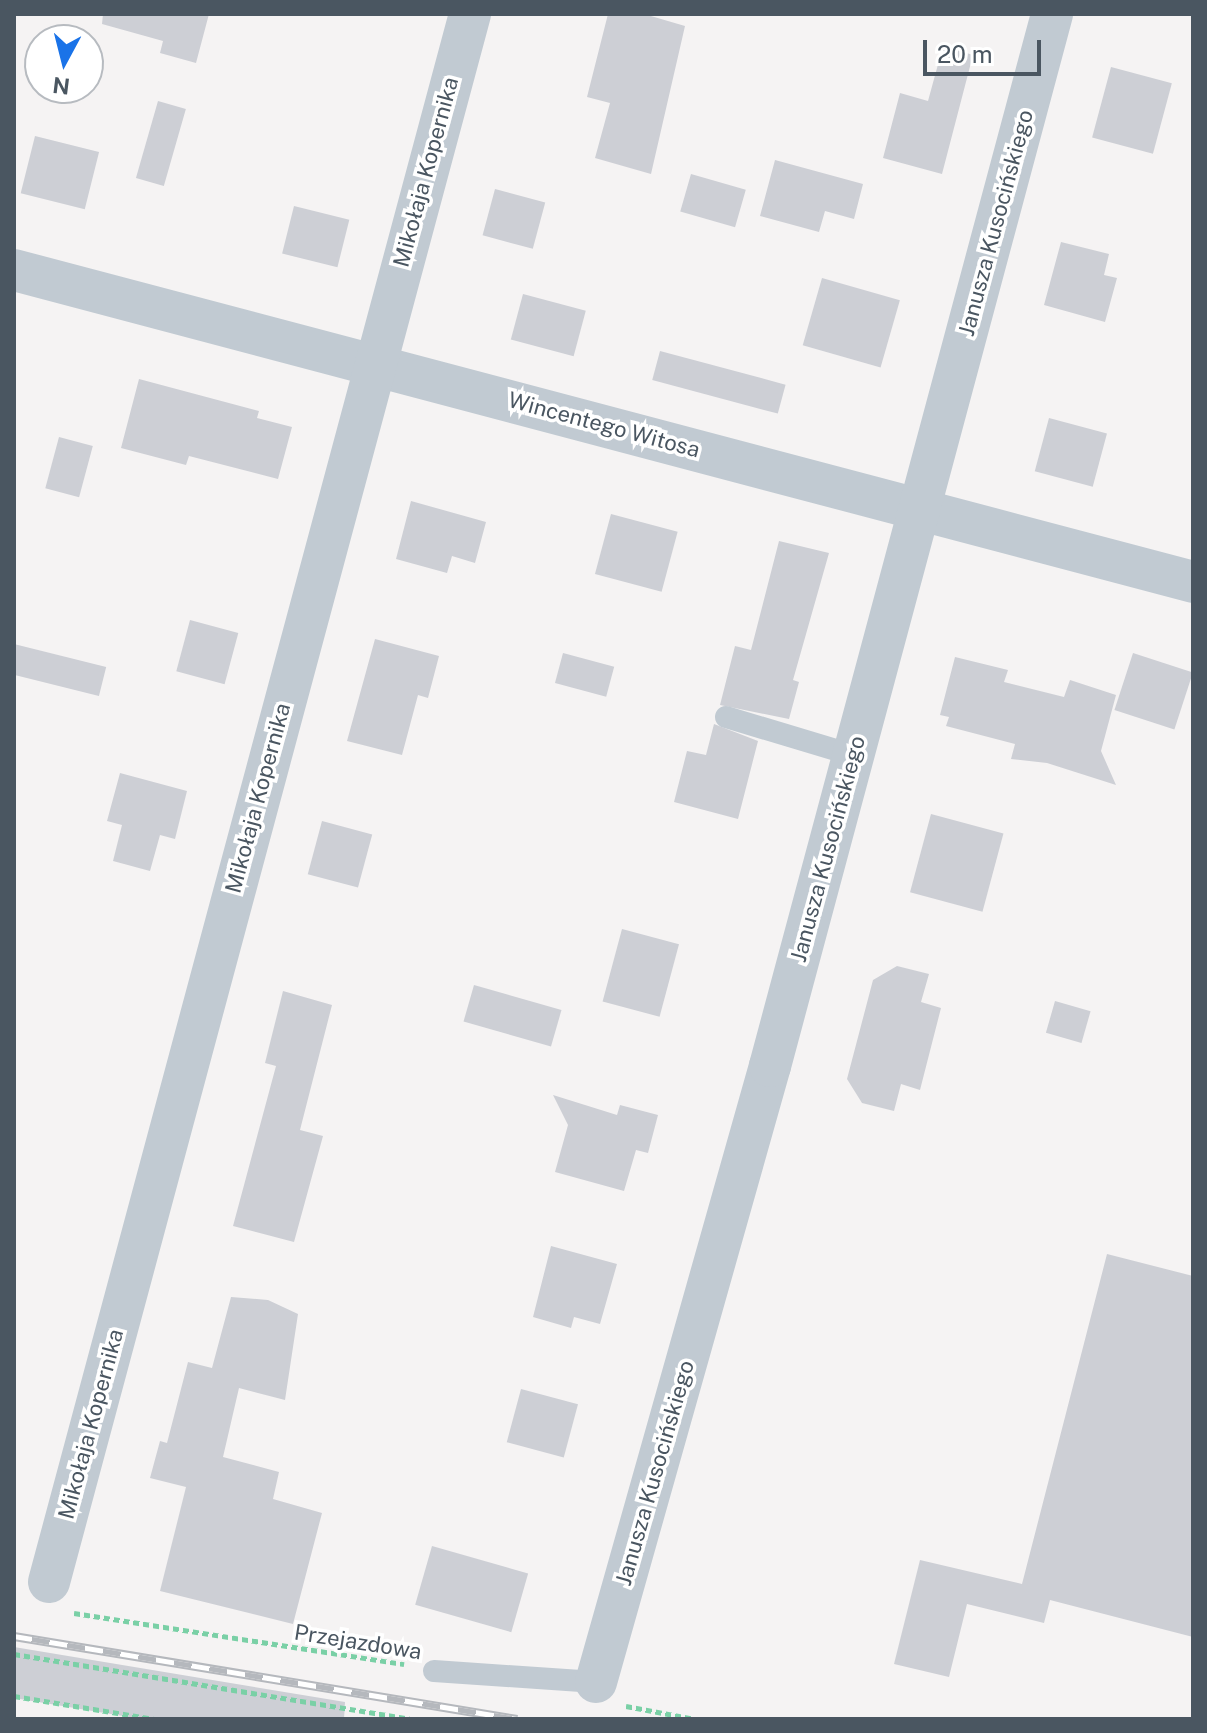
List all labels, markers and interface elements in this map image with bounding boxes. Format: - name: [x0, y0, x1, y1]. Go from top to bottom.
- north arrow: [24, 24, 104, 104]
- scale bar: [927, 24, 1045, 74]
- text: 20 m: [937, 40, 993, 68]
- text: N: [51, 72, 71, 100]
- street label: Mikołaja Kopernika: [388, 74, 464, 270]
- street label: Janusza Kusocińskiego: [953, 107, 1039, 339]
- street label: Wincentego Witosa: [505, 387, 703, 463]
- street label: Mikołaja Kopernika: [220, 700, 296, 896]
- street label: Janusza Kusocińskiego: [785, 733, 871, 965]
- street label: Mikołaja Kopernika: [53, 1326, 129, 1522]
- street label: Janusza Kusocińskiego: [610, 1357, 700, 1589]
- street label: Przejazdowa: [292, 1619, 424, 1665]

